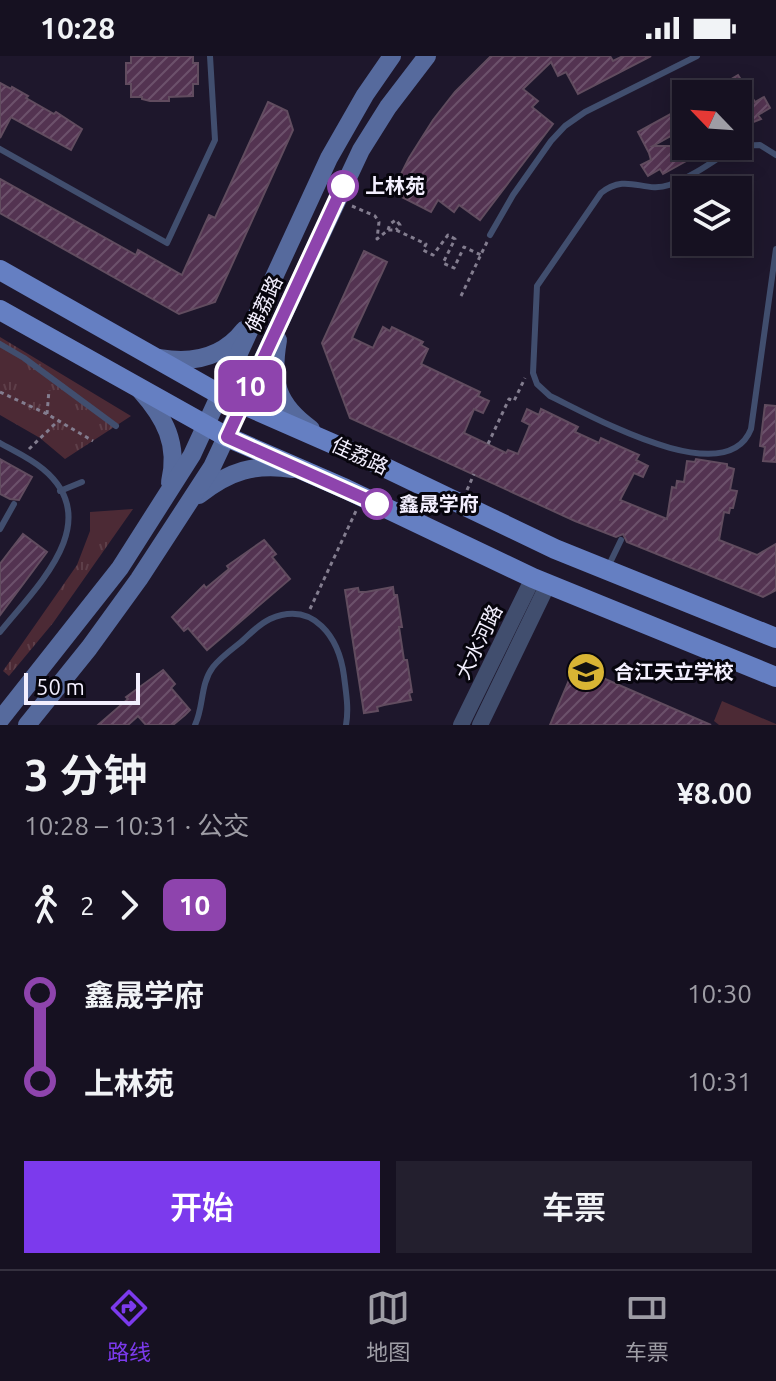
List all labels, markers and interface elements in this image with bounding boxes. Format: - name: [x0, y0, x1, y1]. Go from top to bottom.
- text: 10:28: [40, 11, 115, 45]
- north arrow: [672, 80, 752, 160]
- map controls: [672, 80, 752, 256]
- marker: 上林苑: [328, 171, 358, 201]
- place label: 上林苑: [365, 174, 425, 197]
- button: layers: [672, 176, 752, 256]
- street label: 佛荔路: [240, 272, 287, 336]
- line badge: 10: [214, 360, 286, 412]
- text: 10: [234, 370, 266, 401]
- street label: 佳荔路: [328, 432, 392, 479]
- marker: 鑫晟学府: [362, 489, 392, 519]
- place label: 鑫晟学府: [399, 492, 479, 515]
- street label: 大水河路: [451, 601, 506, 683]
- school or university icon: 合江天立学校: [565, 651, 607, 693]
- place label: 合江天立学校: [614, 660, 734, 683]
- scale bar: [24, 669, 140, 705]
- text: 50 m: [36, 674, 85, 699]
- text: 3 分钟: [24, 750, 147, 799]
- text: ¥8.00: [677, 776, 752, 810]
- text: 10:28 – 10:31 · 公交: [24, 811, 249, 840]
- icon: walk: [24, 883, 68, 927]
- icon: forward: [107, 883, 151, 927]
- text: 10: [179, 889, 210, 920]
- text: 2: [80, 891, 95, 920]
- text: 鑫晟学府: [84, 978, 204, 1012]
- text: 10:30: [687, 979, 752, 1008]
- text: 上林苑: [84, 1066, 174, 1100]
- text: 10:31: [687, 1067, 752, 1096]
- button: 开始: [24, 1161, 380, 1253]
- button: 车票: [396, 1161, 752, 1253]
- tab: 路线: [107, 1286, 151, 1366]
- tab: 地图: [366, 1286, 410, 1366]
- tab: 车票: [625, 1286, 669, 1366]

